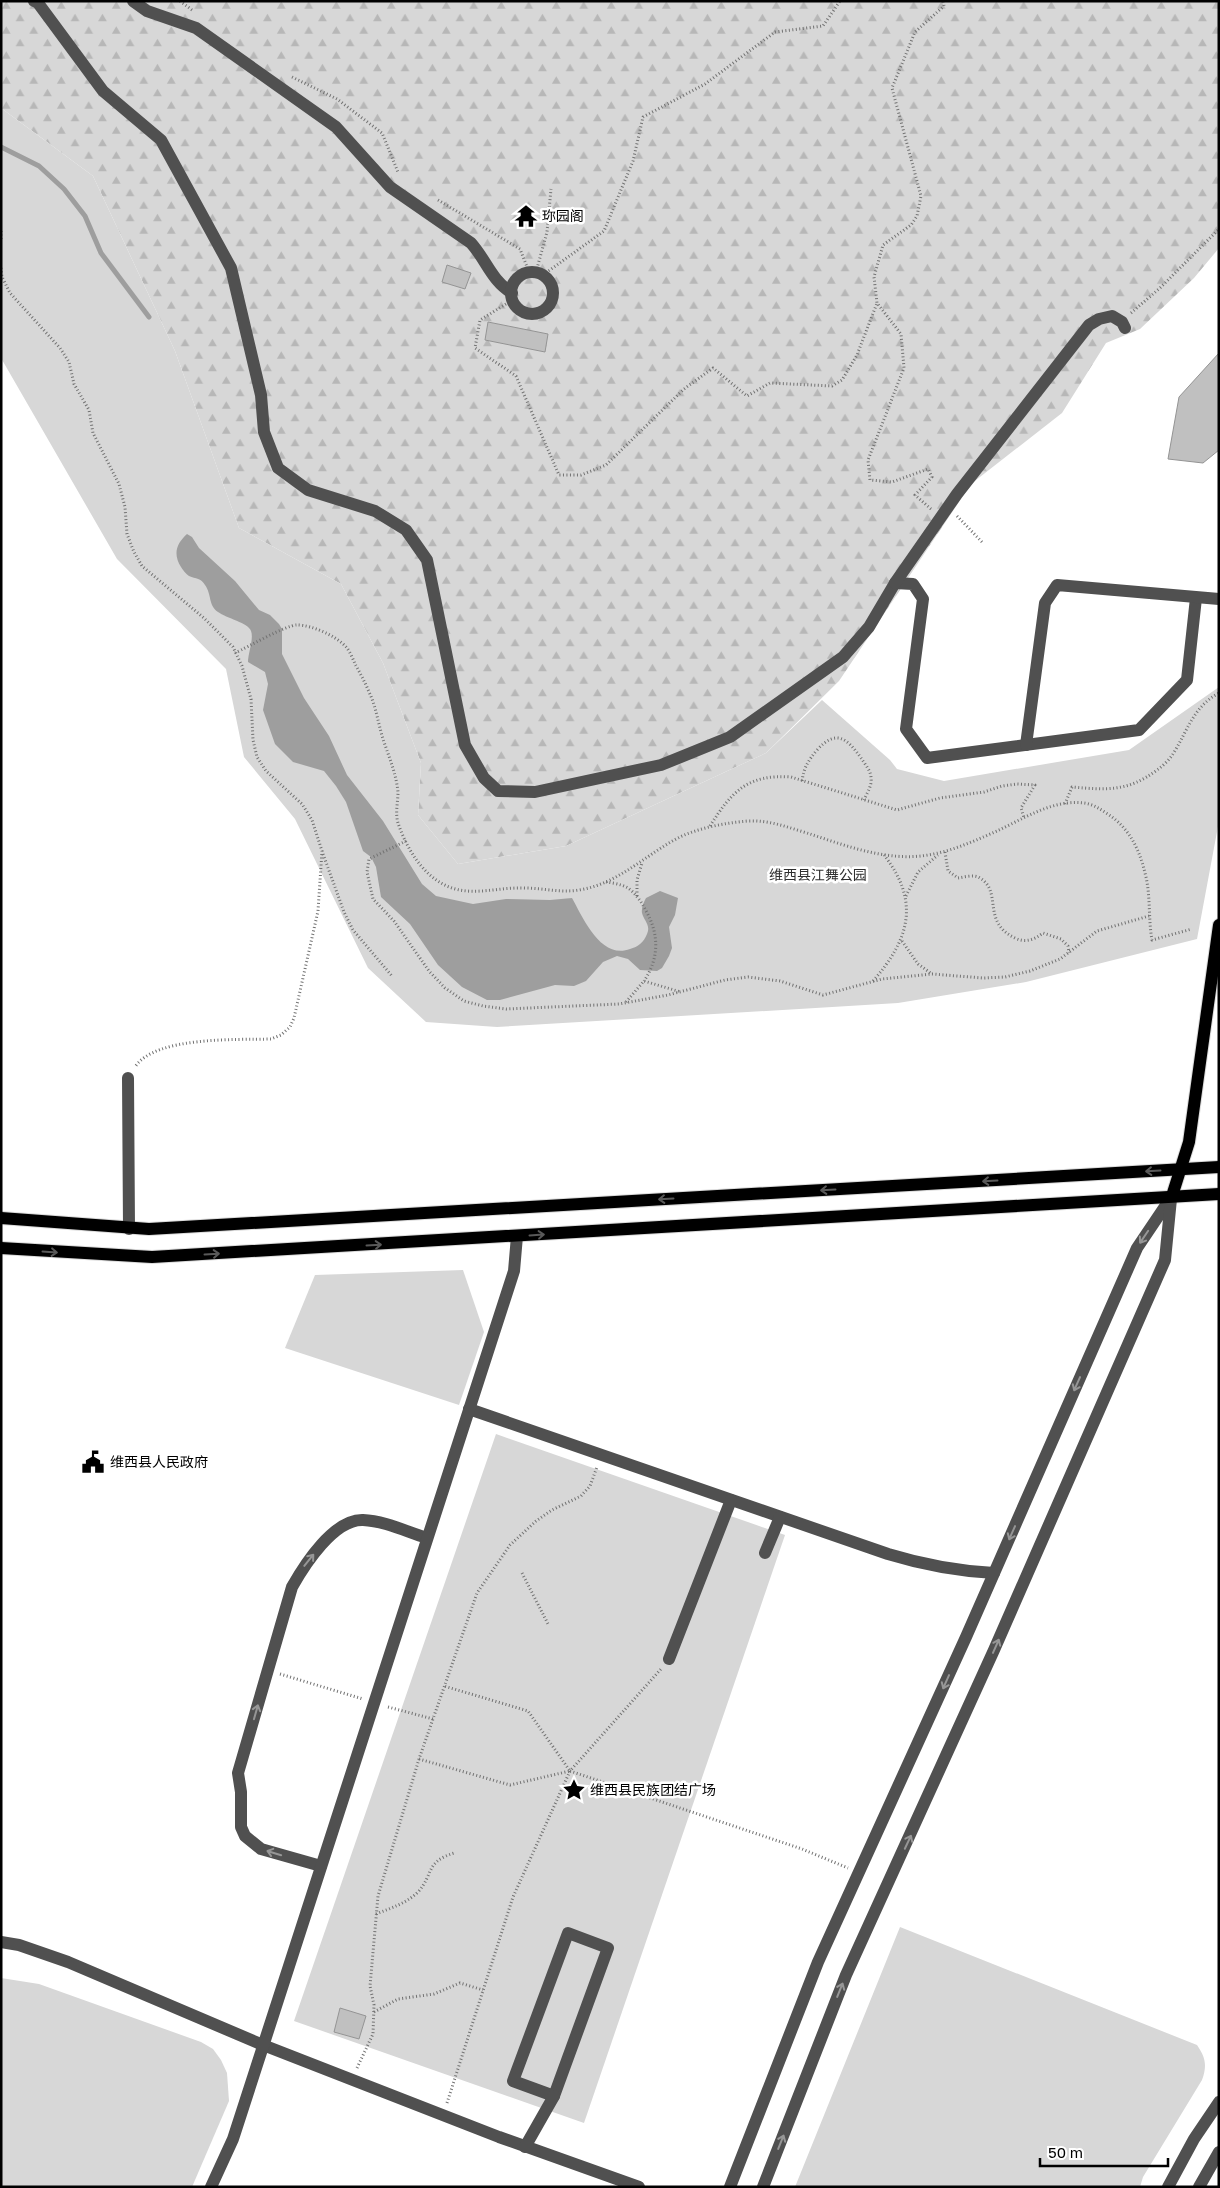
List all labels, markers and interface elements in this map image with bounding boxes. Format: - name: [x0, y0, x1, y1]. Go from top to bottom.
- temple icon: 珎园阁: [513, 203, 539, 229]
- place label: 珎园阁: [542, 207, 584, 224]
- park label: 维西县江舞公园: [769, 866, 867, 883]
- one-way arrow: [1145, 1167, 1161, 1176]
- one-way arrow: [983, 1176, 999, 1185]
- one-way arrow: [820, 1186, 836, 1195]
- one-way arrow: [658, 1195, 674, 1204]
- one-way arrow: [1139, 1229, 1149, 1243]
- one-way arrow: [528, 1231, 544, 1240]
- one-way arrow: [366, 1240, 382, 1249]
- one-way arrow: [42, 1247, 58, 1256]
- one-way arrow: [204, 1250, 220, 1259]
- one-way arrow: [1072, 1376, 1082, 1391]
- public building icon: 维西县人民政府: [80, 1449, 106, 1475]
- place label: 维西县人民政府: [110, 1453, 208, 1470]
- one-way arrow: [1006, 1525, 1016, 1540]
- one-way arrow: [304, 1553, 315, 1566]
- one-way arrow: [991, 1639, 1001, 1654]
- one-way arrow: [941, 1674, 951, 1689]
- one-way arrow: [251, 1704, 261, 1720]
- place icon: 维西县民族团结广场: [561, 1777, 587, 1803]
- place label: 维西县民族团结广场: [590, 1781, 716, 1798]
- one-way arrow: [903, 1835, 913, 1850]
- one-way arrow: [267, 1848, 283, 1857]
- one-way arrow: [836, 1983, 845, 1998]
- one-way arrow: [777, 2134, 786, 2150]
- scale bar: [1040, 2136, 1168, 2168]
- text: 50 m: [1048, 2143, 1083, 2161]

